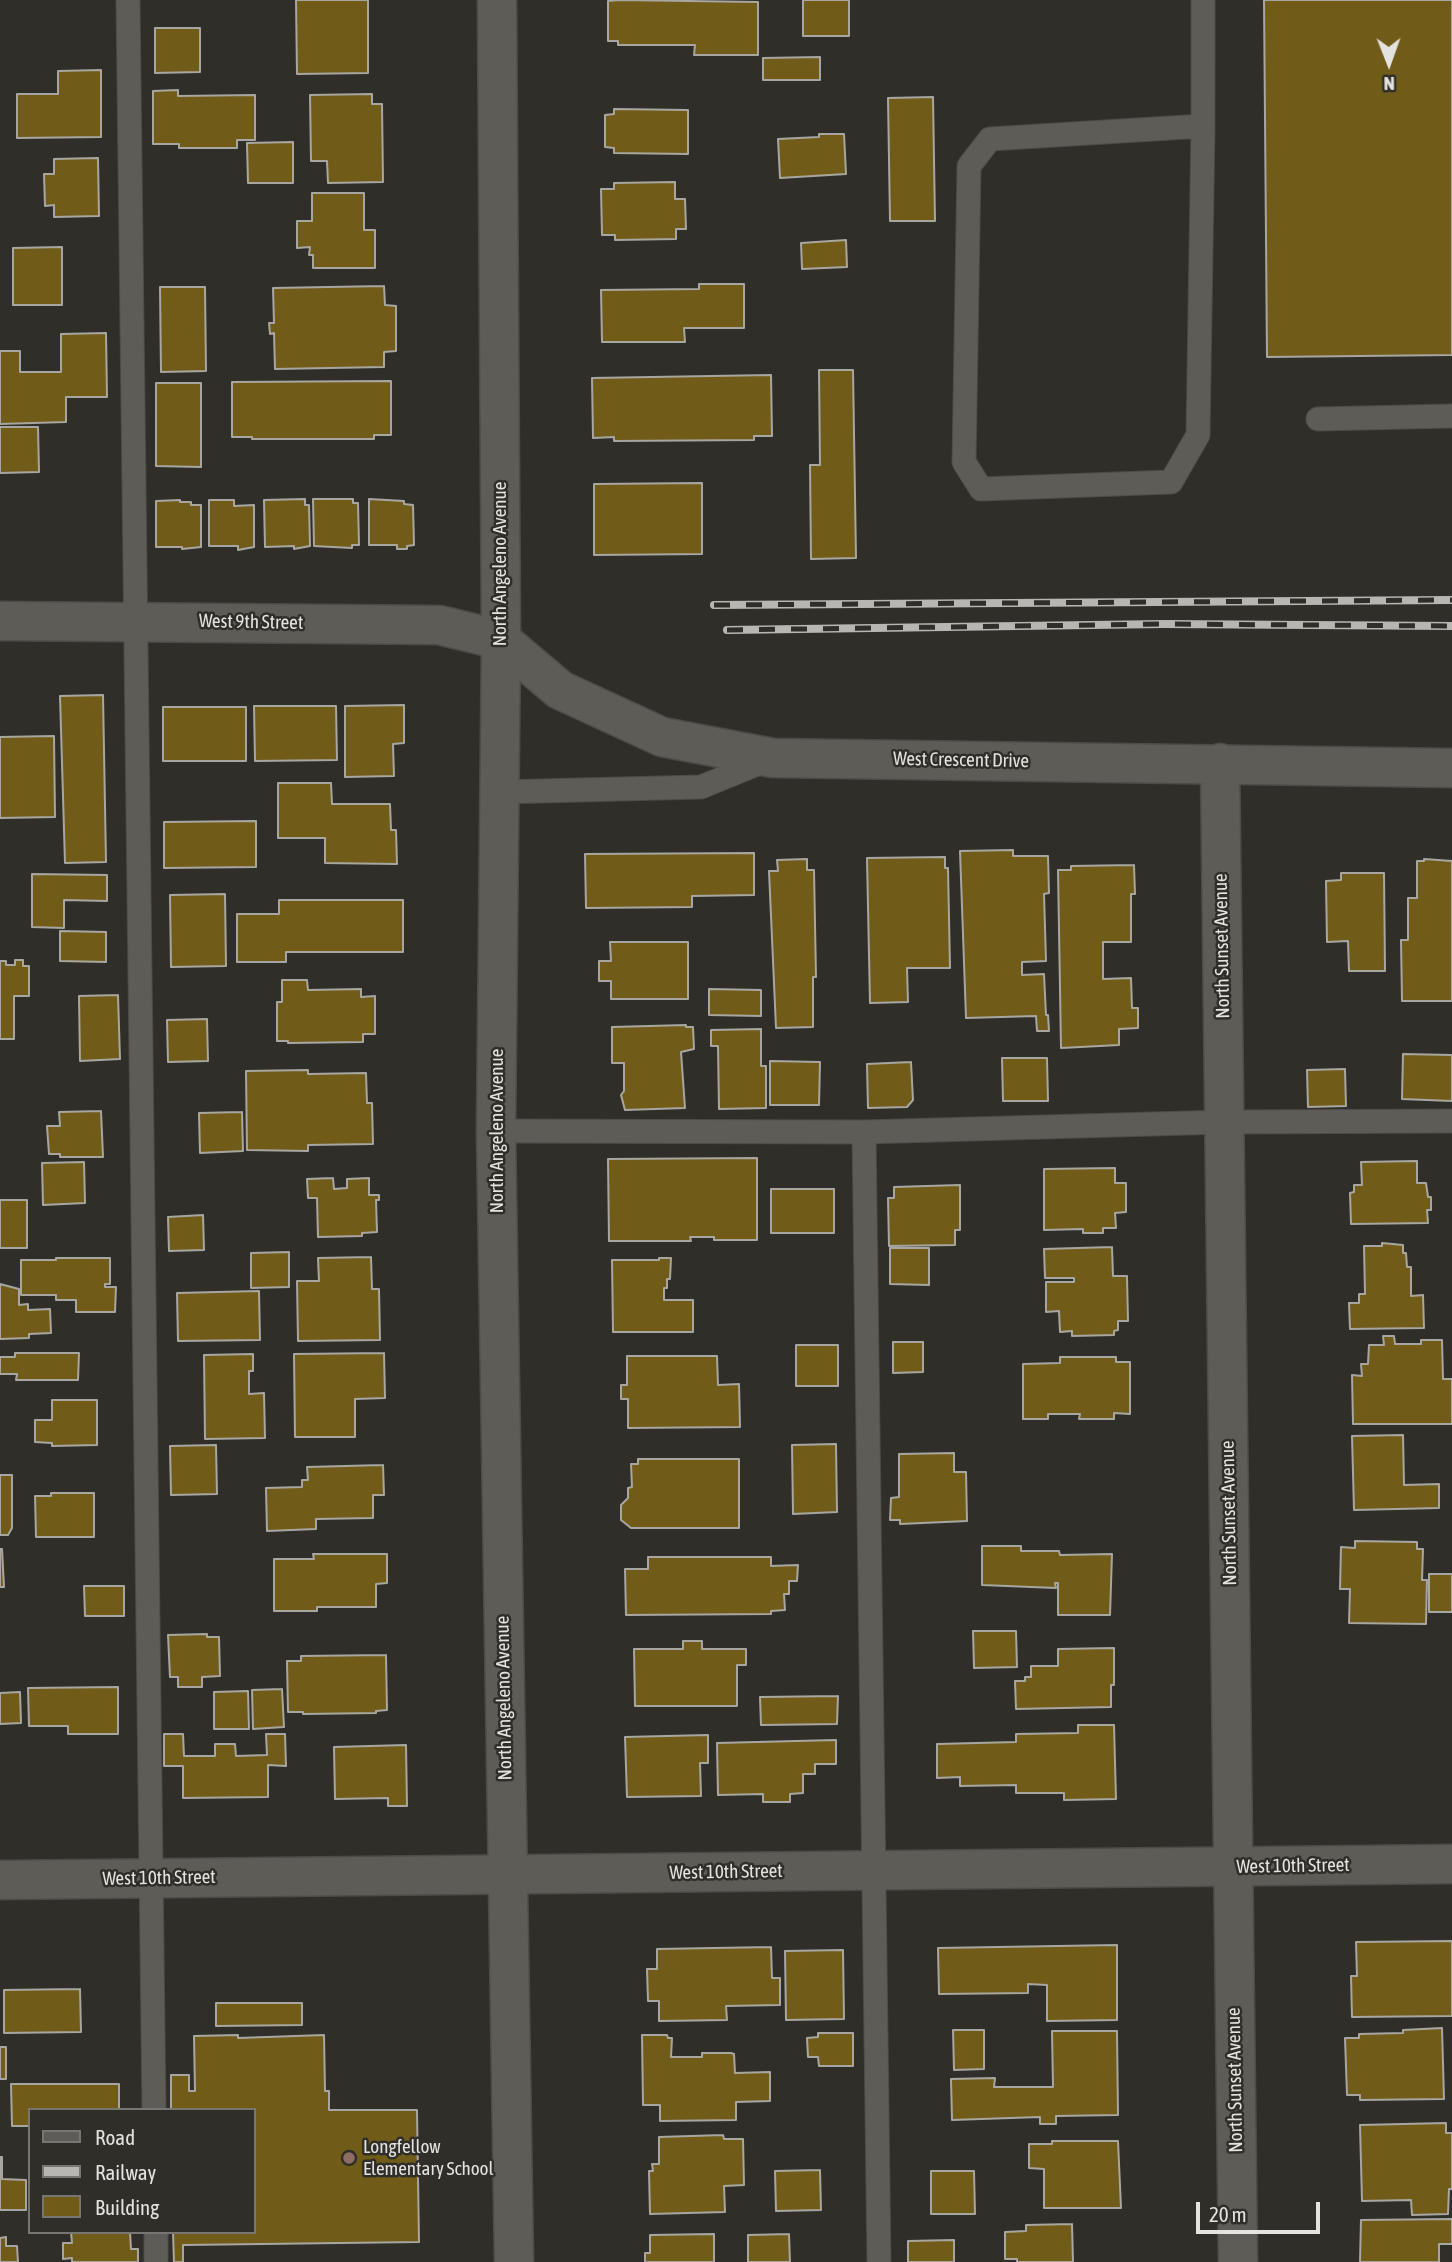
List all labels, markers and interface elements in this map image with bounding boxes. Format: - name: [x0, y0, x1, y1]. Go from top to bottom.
- north arrow: [1354, 28, 1424, 98]
- text: N: [1384, 73, 1395, 95]
- street label: North Angeleno Avenue: [489, 482, 511, 646]
- street label: West 9th Street: [199, 610, 303, 634]
- street label: West Crescent Drive: [893, 747, 1029, 773]
- street label: North Sunset Avenue: [1209, 873, 1235, 1019]
- street label: North Angeleno Avenue: [486, 1049, 508, 1213]
- street label: North Sunset Avenue: [1216, 1440, 1242, 1586]
- street label: North Angeleno Avenue: [491, 1616, 517, 1780]
- street label: West 10th Street: [1236, 1854, 1350, 1878]
- street label: West 10th Street: [669, 1860, 783, 1884]
- street label: West 10th Street: [102, 1866, 216, 1890]
- street label: North Sunset Avenue: [1222, 2007, 1248, 2153]
- legend: [28, 2108, 256, 2234]
- text: Road: [95, 2125, 135, 2149]
- place label: Longfellow Elementary School: [363, 2136, 494, 2180]
- marker: Longfellow Elementary School: [341, 2150, 357, 2166]
- text: Railway: [95, 2160, 156, 2184]
- scale bar: [1200, 2188, 1324, 2232]
- text: Building: [95, 2195, 159, 2219]
- text: 20 m: [1209, 2202, 1247, 2226]

